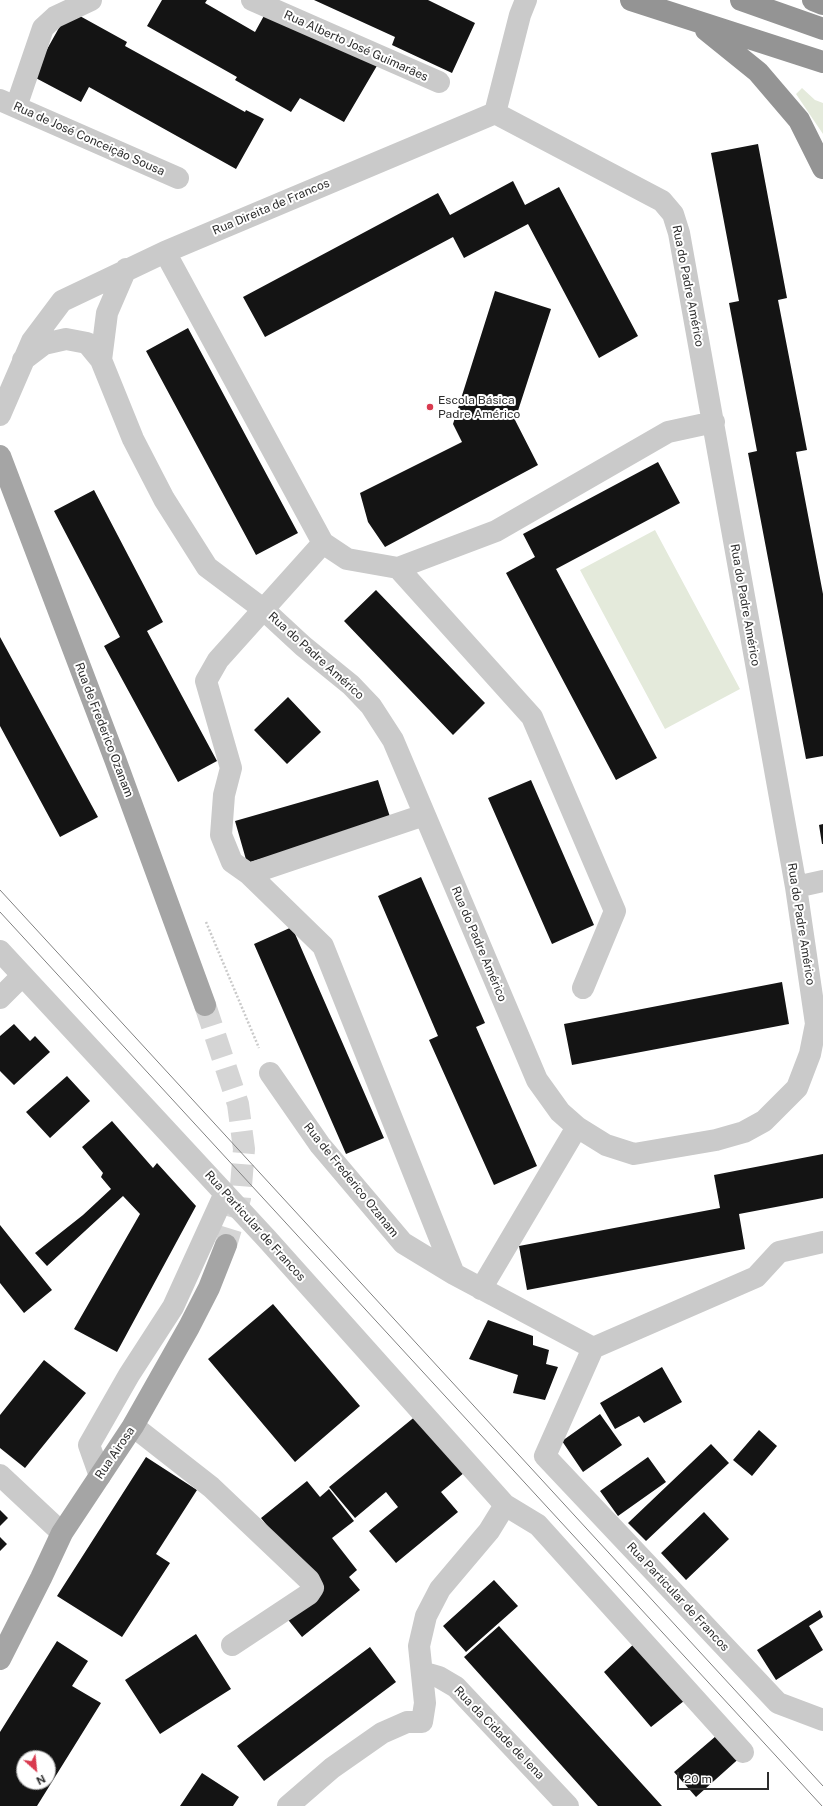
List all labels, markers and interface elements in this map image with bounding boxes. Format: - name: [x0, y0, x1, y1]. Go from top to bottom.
- street label: Rua Alberto José Guimarães: [282, 8, 430, 84]
- street label: Rua de José Conceição Sousa: [11, 99, 167, 179]
- street label: Rua Direita de Francos: [210, 176, 332, 238]
- street label: Rua do Padre Américo: [669, 224, 707, 348]
- place label: Escola Básica Padre Américo: [438, 393, 520, 421]
- marker: Escola Básica Padre Américo: [425, 402, 435, 412]
- street label: Rua do Padre Américo: [727, 543, 763, 667]
- street label: Rua do Padre Américo: [265, 609, 367, 703]
- street label: Rua de Frederico Ozanam: [72, 661, 136, 799]
- street label: Rua do Padre Américo: [784, 862, 818, 986]
- street label: Rua do Padre Américo: [448, 884, 510, 1004]
- street label: Rua de Frederico Ozanam: [300, 1120, 402, 1240]
- street label: Rua Particular de Francos: [202, 1168, 308, 1284]
- street label: Rua Airosa: [92, 1424, 138, 1482]
- street label: Rua Particular de Francos: [624, 1540, 732, 1654]
- street label: Rua da Cidade de Iena: [451, 1684, 547, 1782]
- north arrow: [16, 1750, 56, 1790]
- scale bar: [679, 1764, 771, 1790]
- text: N: [34, 1772, 48, 1787]
- text: 20 m: [684, 1772, 712, 1786]

